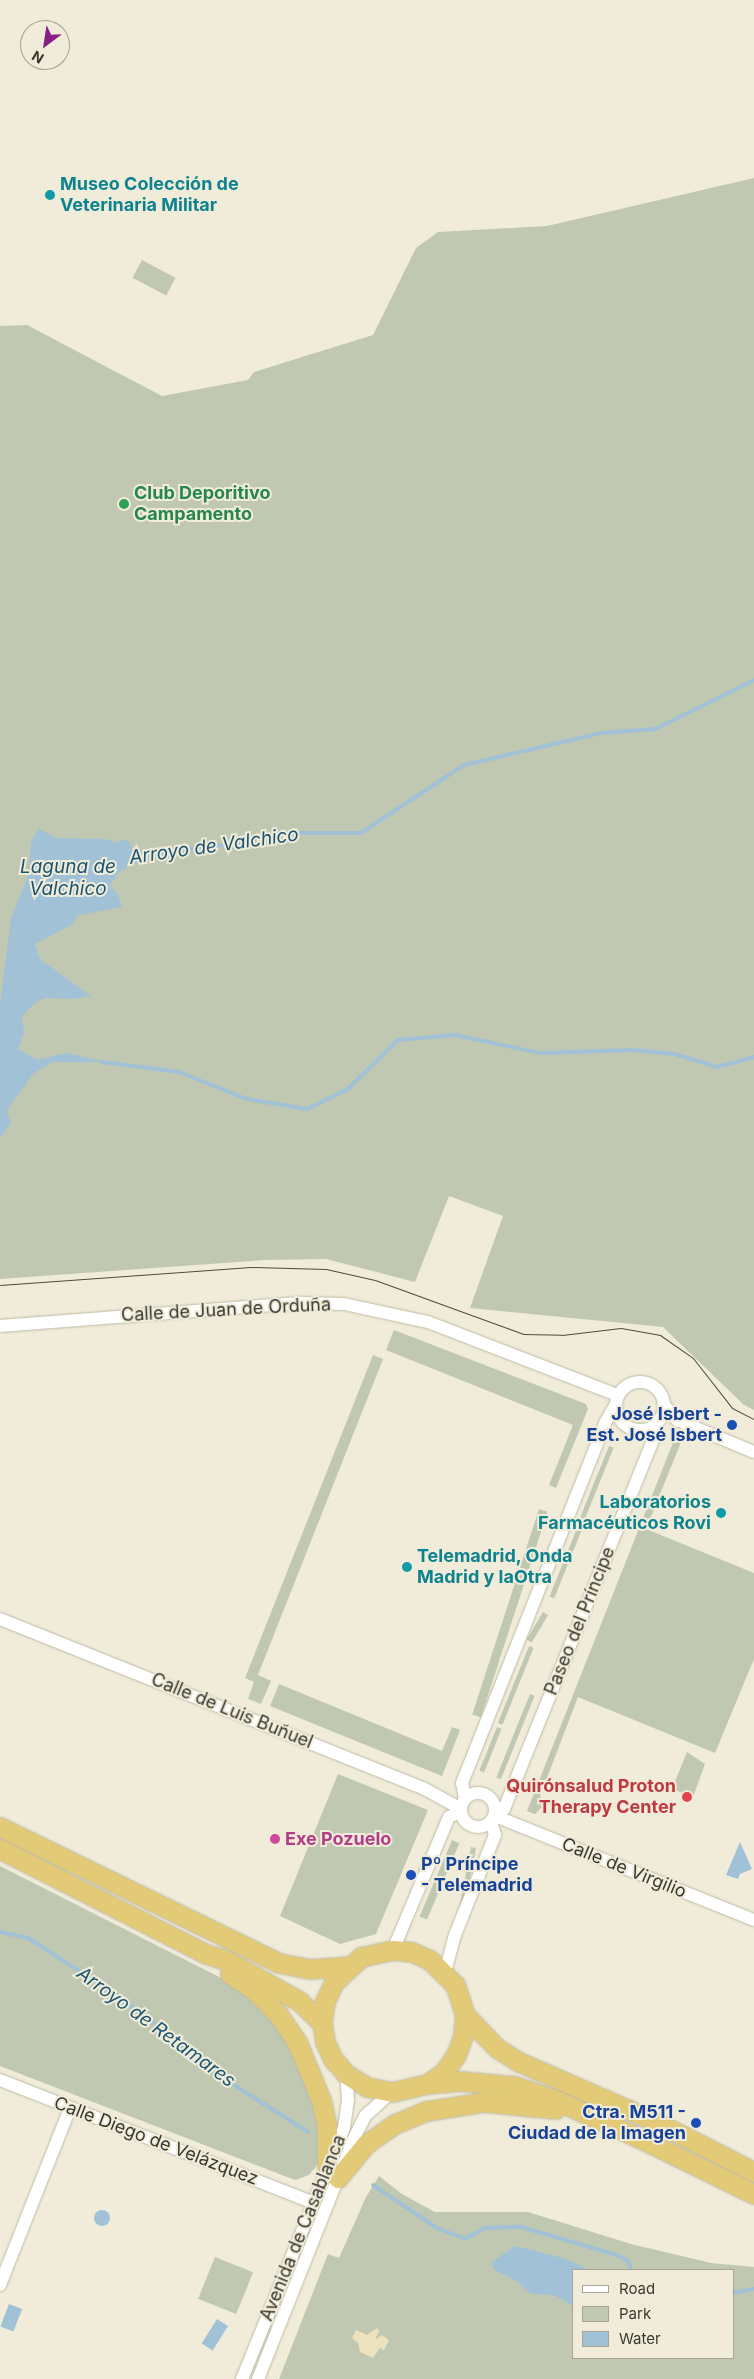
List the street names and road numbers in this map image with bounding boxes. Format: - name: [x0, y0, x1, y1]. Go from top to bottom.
- street label: Calle de Juan de Orduña: [121, 1294, 331, 1326]
- street label: Paseo del Príncipe: [540, 1544, 620, 1698]
- street label: Calle de Luis Buñuel: [148, 1669, 316, 1753]
- street label: Calle de Virgilio: [559, 1833, 689, 1903]
- street label: Calle Diego de Velázquez: [51, 2092, 261, 2190]
- street label: Avenida de Casablanca: [256, 2132, 350, 2324]

